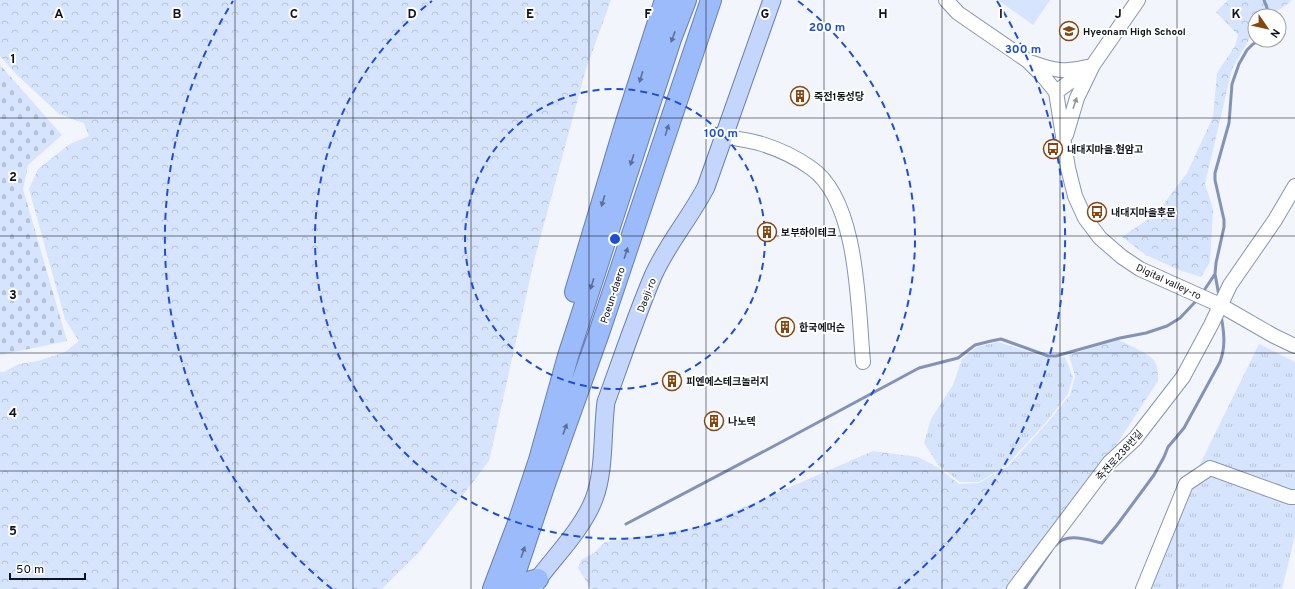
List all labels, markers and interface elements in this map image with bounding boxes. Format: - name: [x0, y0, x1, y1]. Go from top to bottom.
- text: A: [54, 7, 64, 23]
- text: B: [173, 7, 182, 23]
- text: C: [290, 7, 298, 23]
- text: D: [407, 7, 417, 23]
- text: E: [526, 7, 534, 23]
- text: F: [644, 7, 652, 23]
- text: G: [761, 7, 770, 23]
- text: H: [878, 7, 888, 23]
- text: I: [999, 7, 1003, 23]
- text: J: [1114, 7, 1122, 23]
- text: K: [1231, 7, 1241, 23]
- north arrow: [1247, 8, 1287, 48]
- text: 200 m: [809, 20, 845, 36]
- school or university icon: Hyeonam High School: [1058, 20, 1080, 42]
- place label: Hyeonam High School: [1083, 26, 1186, 39]
- text: N: [1266, 26, 1282, 40]
- one-way arrow: [669, 31, 675, 43]
- text: 300 m: [1005, 42, 1041, 58]
- text: 1: [10, 52, 16, 68]
- one-way arrow: [637, 71, 643, 83]
- building icon: 죽전1동성당: [789, 85, 811, 107]
- place label: 죽전1동성당: [814, 91, 864, 104]
- one-way arrow: [1073, 97, 1079, 109]
- one-way arrow: [664, 124, 670, 136]
- text: 100 m: [704, 126, 738, 142]
- bus stop icon: 내대지마을.현암고: [1042, 138, 1064, 160]
- place label: 내대지마을.현암고: [1067, 143, 1144, 157]
- one-way arrow: [629, 155, 635, 167]
- text: 2: [9, 170, 17, 186]
- one-way arrow: [600, 196, 606, 208]
- bus stop icon: 내대지마을후문: [1086, 201, 1108, 223]
- place label: 내대지마을후문: [1111, 207, 1175, 220]
- building icon: 보부하이테크: [756, 221, 778, 243]
- place label: 보부하이테크: [781, 227, 836, 240]
- centre of rings: [608, 232, 622, 246]
- one-way arrow: [623, 247, 629, 259]
- street label: Digital valley-ro: [1134, 262, 1203, 303]
- street label: Poeun-daero: [598, 265, 629, 325]
- street label: Daeji-ro: [635, 276, 660, 315]
- one-way arrow: [589, 278, 595, 290]
- text: 3: [9, 288, 17, 304]
- building icon: 한국에머슨: [774, 316, 796, 338]
- place label: 한국에머슨: [799, 322, 845, 335]
- building icon: 피엔에스테크놀러지: [661, 370, 683, 392]
- place label: 피엔에스테크놀러지: [686, 376, 769, 389]
- text: 4: [9, 406, 17, 422]
- building icon: 나노텍: [703, 410, 725, 432]
- place label: 나노텍: [728, 416, 756, 429]
- one-way arrow: [562, 423, 568, 435]
- street label: 죽전로238번길: [1094, 428, 1146, 484]
- text: 5: [9, 524, 17, 540]
- one-way arrow: [520, 546, 526, 558]
- scale bar: [10, 555, 85, 581]
- text: 50 m: [16, 562, 44, 578]

